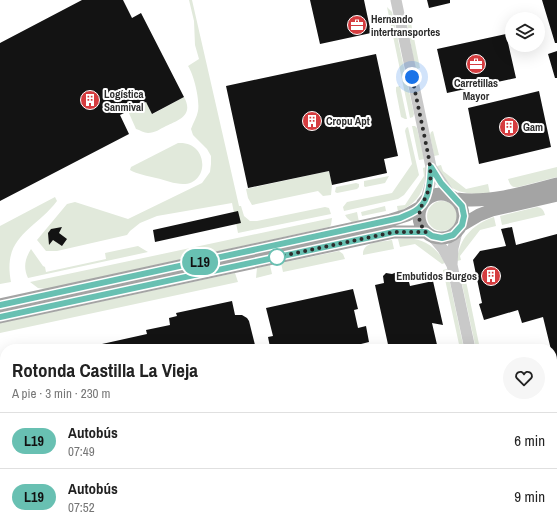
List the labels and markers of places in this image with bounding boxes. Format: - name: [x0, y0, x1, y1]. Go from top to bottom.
- place label: Hernando intertransportes: [371, 12, 440, 39]
- office icon: Hernando intertransportes: [346, 14, 368, 36]
- office icon: Carretillas Mayor: [465, 53, 487, 75]
- place label: Carretillas Mayor: [454, 76, 498, 103]
- place label: Logística Sanmival: [104, 87, 144, 114]
- building icon: Logística Sanmival: [79, 89, 101, 111]
- building icon: Cropu Apt: [301, 110, 323, 132]
- place label: Cropu Apt: [326, 114, 370, 128]
- building icon: Gam: [498, 116, 520, 138]
- place label: Gam: [523, 120, 543, 134]
- unlabelled marker: [268, 248, 286, 266]
- building icon: Embutidos Burgos: [480, 265, 502, 287]
- place label: Embutidos Burgos: [396, 269, 477, 283]

